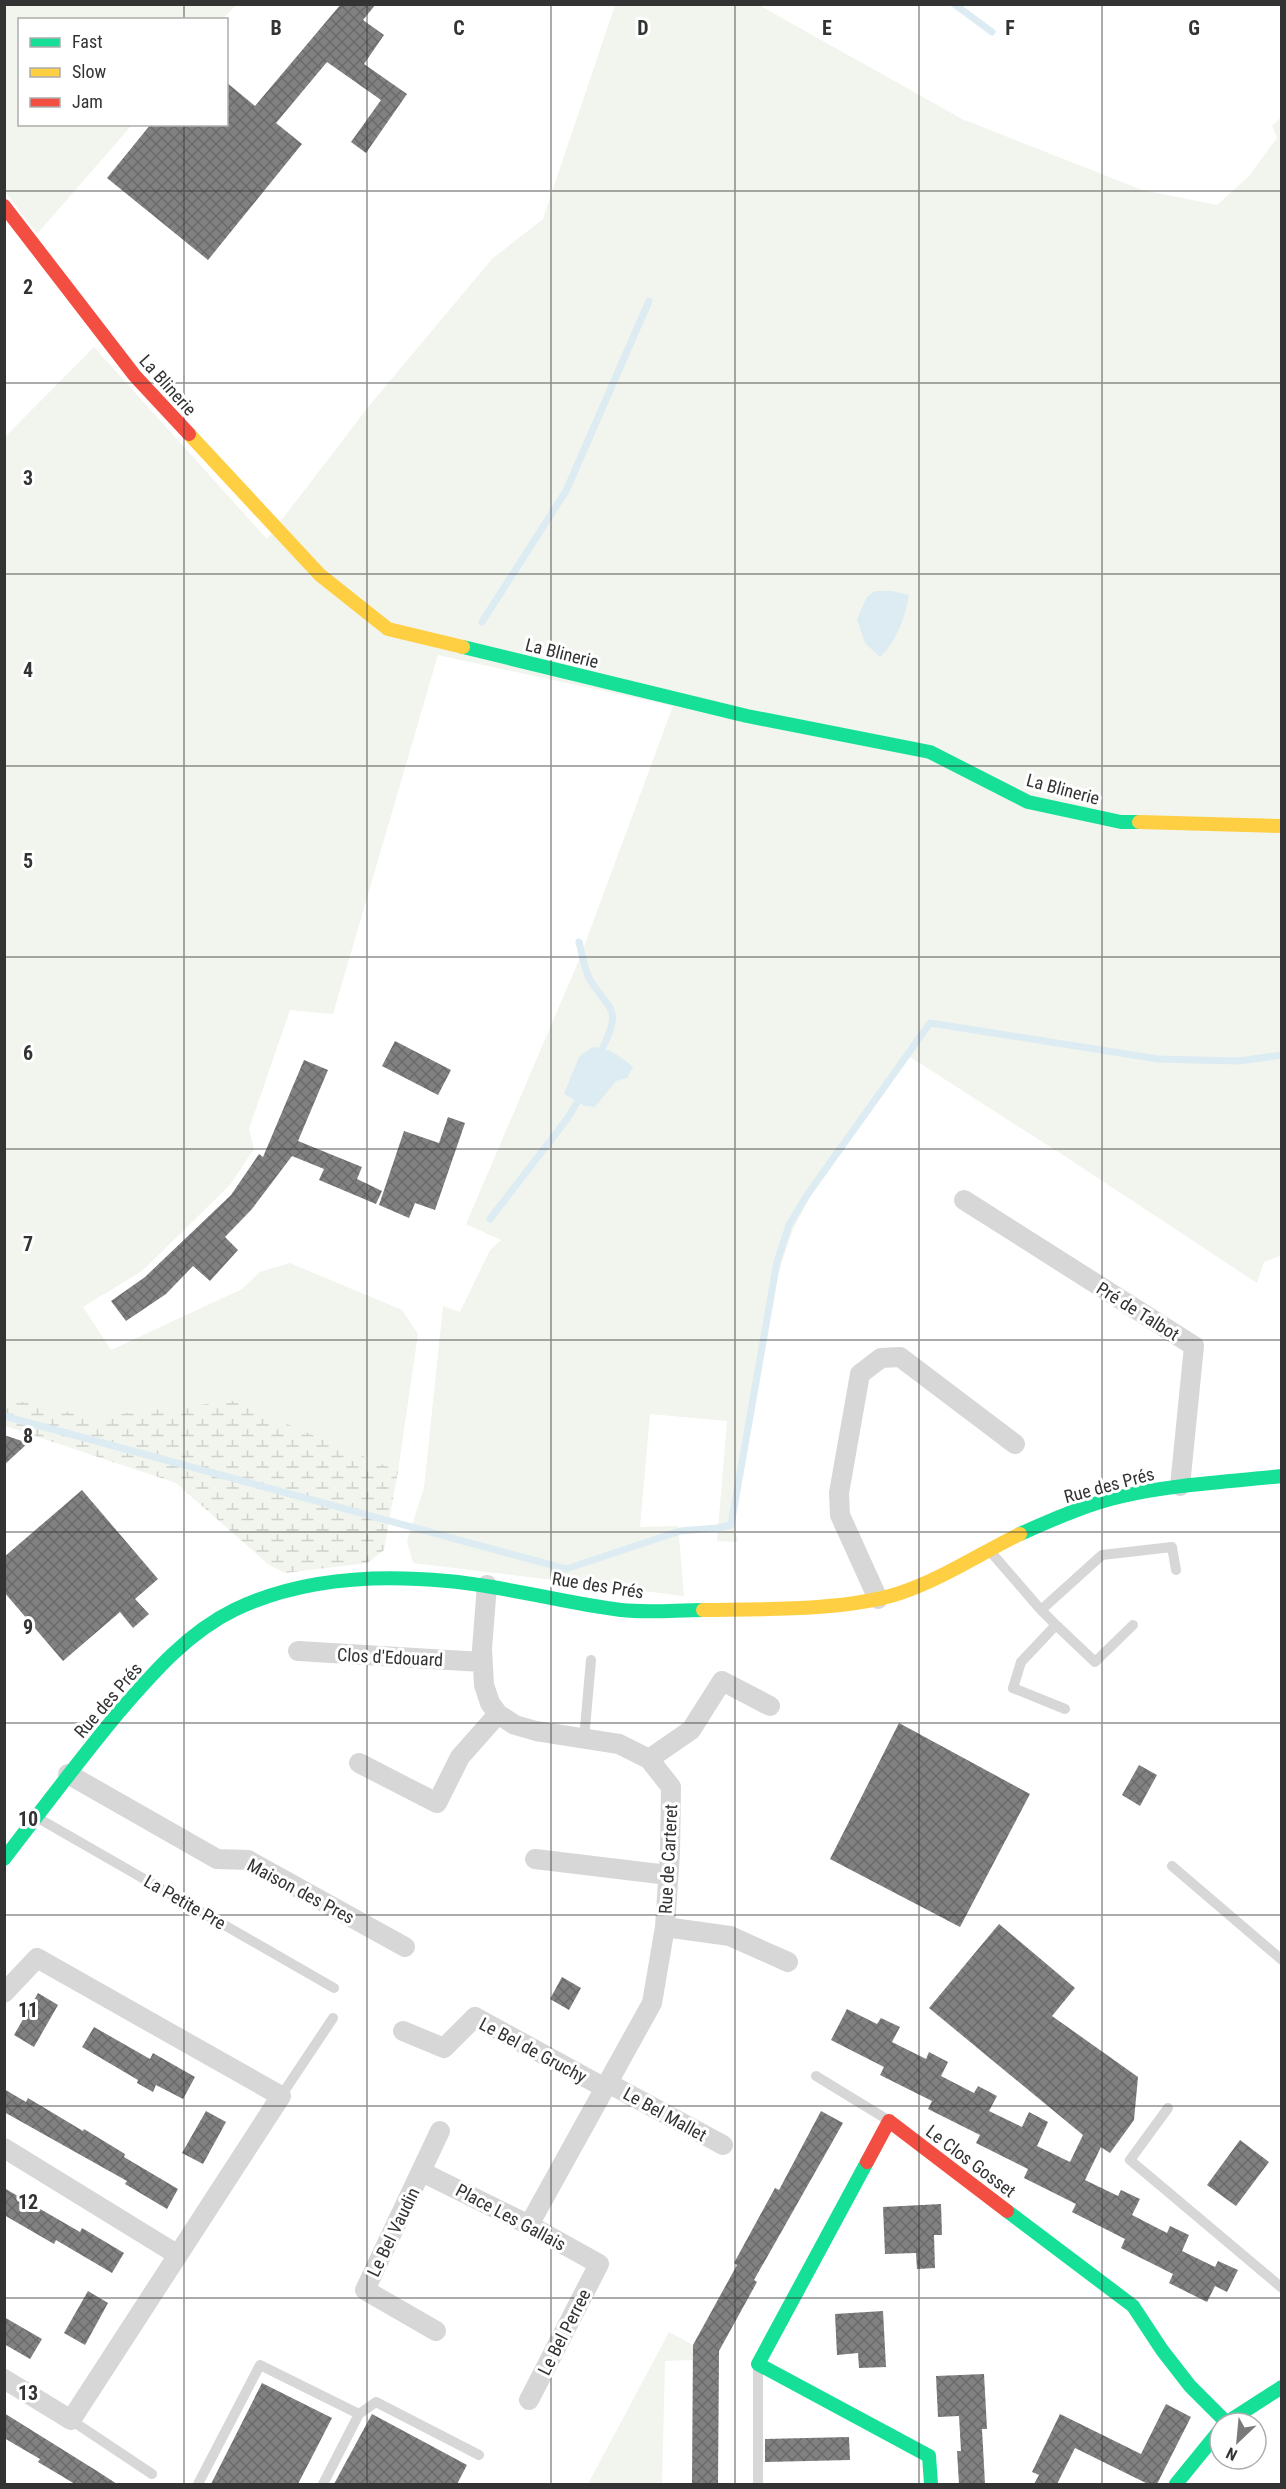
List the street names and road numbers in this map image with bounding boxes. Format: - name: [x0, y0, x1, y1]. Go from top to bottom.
- street label: La Blinerie: [135, 350, 201, 420]
- street label: La Blinerie: [523, 634, 601, 672]
- street label: La Blinerie: [1024, 769, 1102, 809]
- street label: Pré de Talbot: [1093, 1277, 1183, 1345]
- street label: Rue des Prés: [1062, 1463, 1156, 1507]
- street label: Rue des Prés: [551, 1567, 645, 1603]
- street label: Clos d'Edouard: [336, 1644, 444, 1670]
- street label: Rue des Prés: [70, 1658, 146, 1742]
- street label: Rue de Carteret: [655, 1804, 681, 1914]
- street label: Maison des Pres: [244, 1854, 358, 1928]
- street label: La Petite Pre: [140, 1870, 230, 1934]
- street label: Le Bel de Gruchy: [476, 2013, 591, 2087]
- street label: Le Bel Mallet: [620, 2083, 710, 2145]
- street label: Le Clos Gosset: [922, 2121, 1020, 2201]
- street label: Place Les Gallais: [452, 2179, 570, 2255]
- street label: Le Bel Vaudin: [362, 2184, 424, 2280]
- street label: Le Bel Perree: [533, 2286, 595, 2378]

